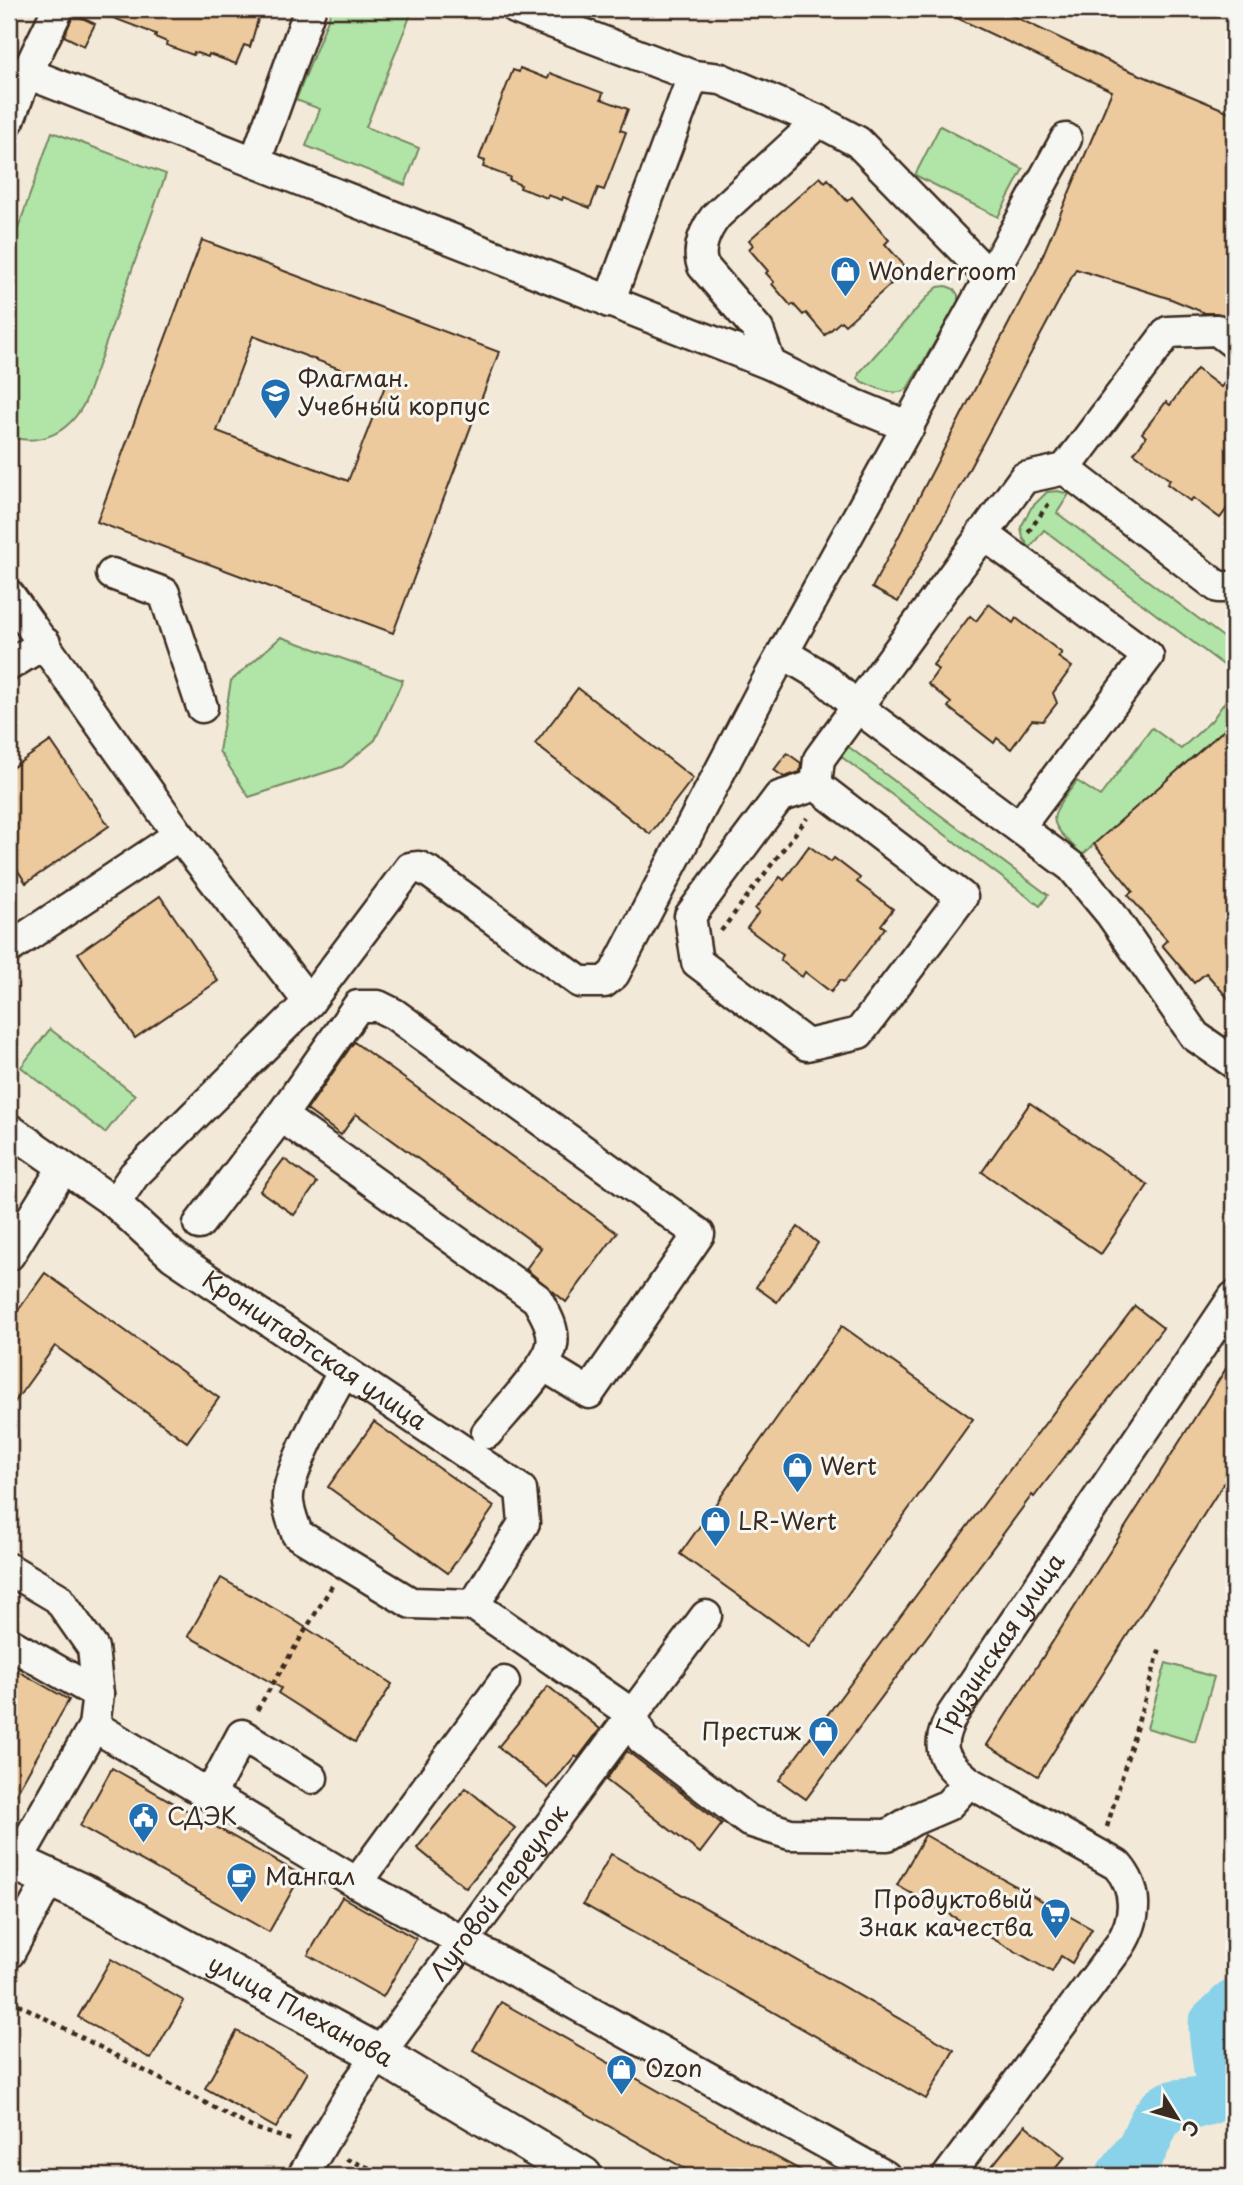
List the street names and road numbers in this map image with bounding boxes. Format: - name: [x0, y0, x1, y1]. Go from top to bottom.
- street label: Кронштадтская улица: [196, 1261, 435, 1438]
- street label: Грузинская улица: [926, 1545, 1072, 1739]
- street label: Луговой переулок: [420, 1795, 576, 1988]
- street label: улица Плеханова: [202, 1944, 401, 2075]

